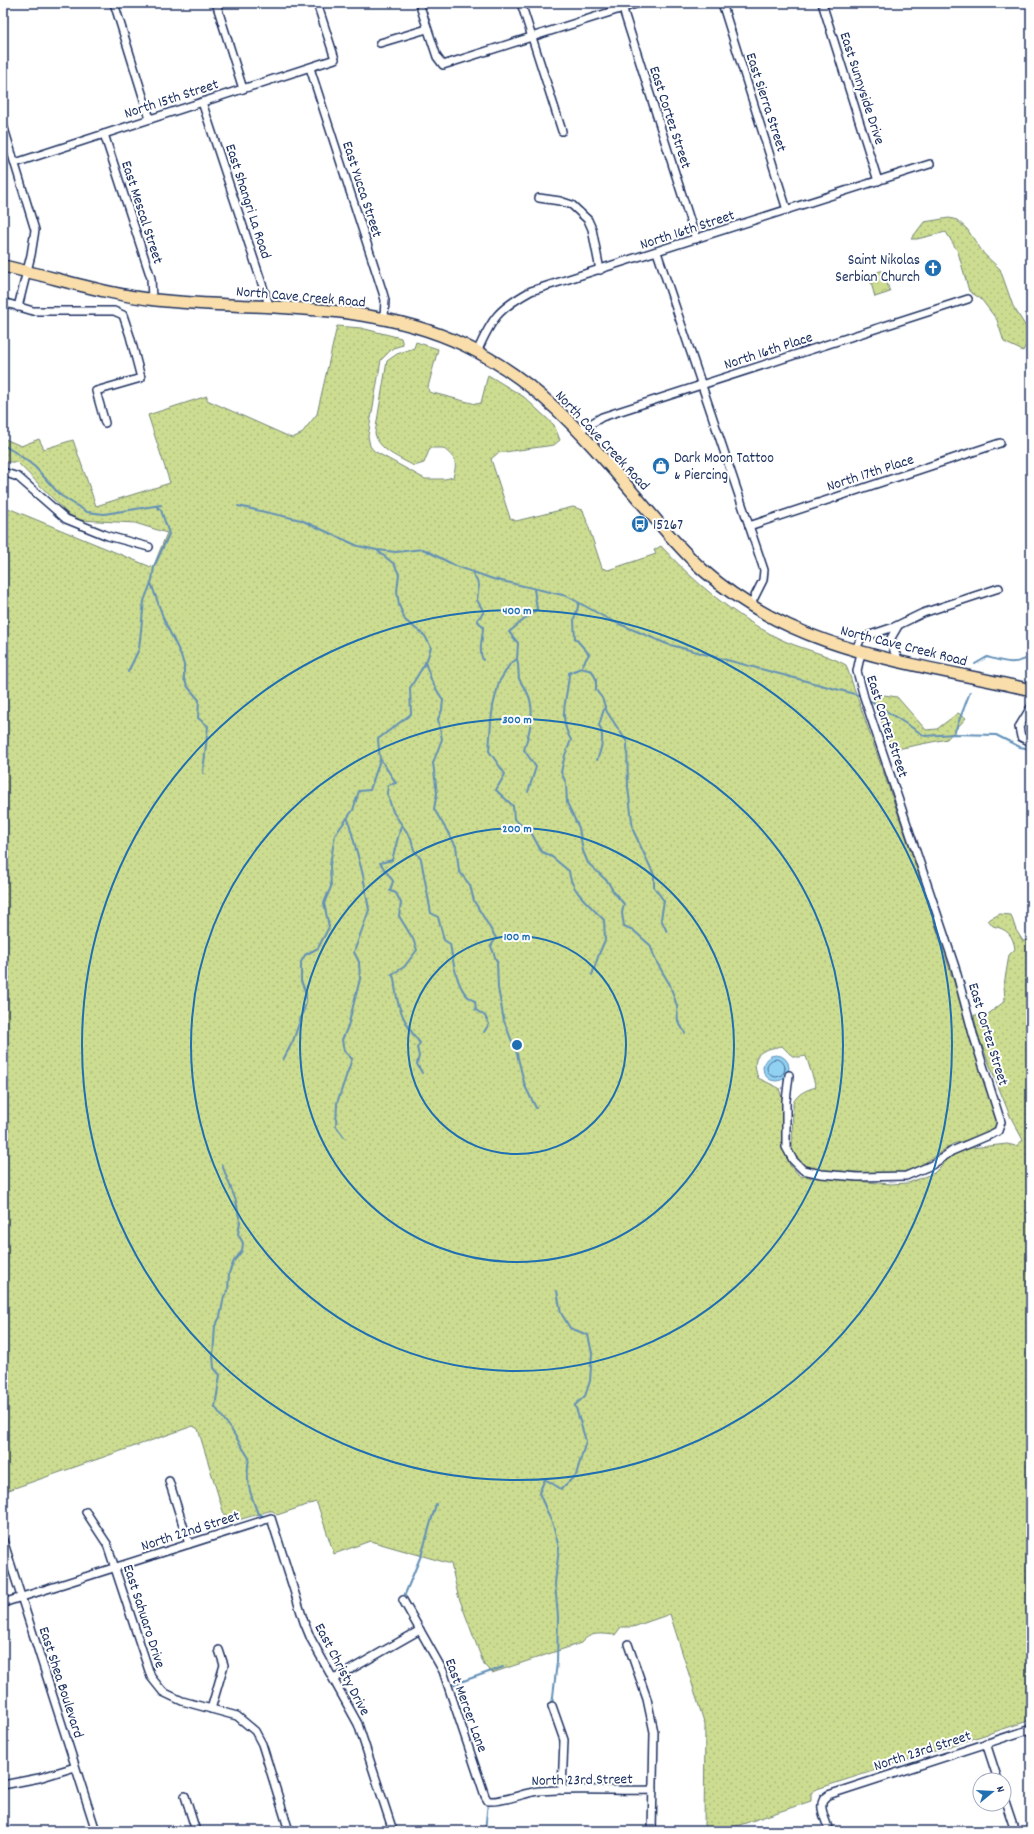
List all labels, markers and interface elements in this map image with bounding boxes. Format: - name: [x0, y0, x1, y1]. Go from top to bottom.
- street label: East Sunnyside Drive: [833, 29, 890, 148]
- street label: East Sierra Street: [739, 50, 792, 155]
- street label: East Cortez Street: [642, 64, 696, 172]
- street label: North 15th Street: [122, 74, 222, 126]
- street label: East Yucca Street: [335, 139, 387, 241]
- street label: East Shangri La Road: [218, 141, 276, 262]
- street label: East Mescal Street: [114, 158, 168, 268]
- street label: North 16th Street: [637, 205, 738, 257]
- place label: Saint Nikolas Serbian Church: [835, 250, 920, 289]
- church icon: Saint Nikolas Serbian Church: [923, 258, 943, 278]
- street label: North Cave Creek Road: [235, 281, 367, 315]
- street label: North 16th Place: [721, 327, 816, 377]
- street label: North Cave Creek Road: [549, 386, 654, 496]
- place label: Dark Moon Tattoo & Piercing: [674, 448, 774, 487]
- street label: North 17th Place: [824, 449, 917, 498]
- shop icon: Dark Moon Tattoo & Piercing: [651, 456, 671, 476]
- bus stop icon: 15267: [630, 514, 650, 534]
- place label: 15267: [653, 515, 683, 537]
- text: 400 m: [502, 603, 532, 620]
- street label: North Cave Creek Road: [838, 621, 969, 673]
- street label: East Cortez Street: [859, 673, 913, 781]
- text: 300 m: [502, 712, 532, 729]
- text: 200 m: [502, 821, 532, 838]
- text: 100 m: [504, 929, 530, 946]
- street label: East Cortez Street: [961, 980, 1013, 1089]
- centre of rings: [510, 1038, 524, 1052]
- street label: North 22nd Street: [138, 1505, 243, 1558]
- street label: East Sahuaro Drive: [116, 1562, 170, 1672]
- street label: East Christy Drive: [308, 1620, 375, 1720]
- street label: East Shea Boulevard: [32, 1624, 88, 1741]
- street label: East Mercer Lane: [438, 1656, 492, 1756]
- street label: North 23rd Street: [871, 1726, 975, 1778]
- street label: North 23rd Street: [531, 1769, 633, 1793]
- north arrow: [972, 1772, 1012, 1812]
- text: N: [991, 1784, 1008, 1795]

